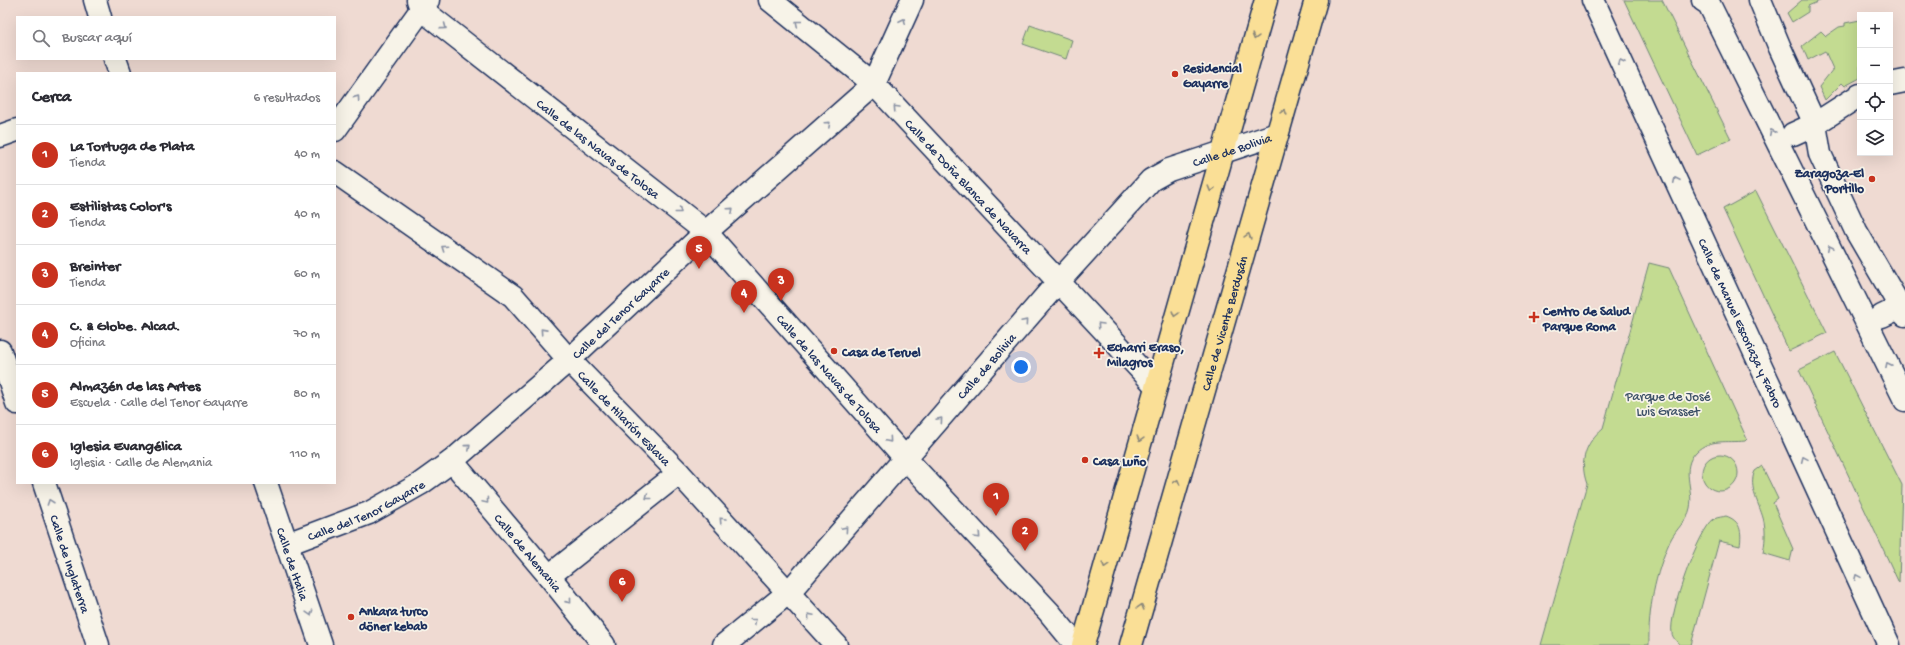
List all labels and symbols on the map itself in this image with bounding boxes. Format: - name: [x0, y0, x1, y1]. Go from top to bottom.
- one-way arrow: [898, 17, 906, 25]
- one-way arrow: [796, 21, 803, 28]
- one-way arrow: [440, 22, 447, 29]
- one-way arrow: [1251, 34, 1260, 41]
- one-way arrow: [1618, 58, 1626, 66]
- place label: Residencial Gayarre: [1182, 62, 1242, 92]
- marker: Residencial Gayarre: [1170, 69, 1180, 79]
- one-way arrow: [352, 95, 360, 102]
- street label: Calle de las Navas de Tolosa: [532, 97, 662, 203]
- one-way arrow: [893, 105, 901, 113]
- one-way arrow: [1279, 108, 1288, 115]
- street label: Calle de Doña Blanca de Navarra: [901, 117, 1034, 259]
- one-way arrow: [824, 122, 831, 129]
- one-way arrow: [1769, 128, 1777, 136]
- street label: Calle de Bolivia: [1191, 131, 1275, 172]
- place label: Zaragoza-El Portillo: [1794, 167, 1864, 197]
- marker: Zaragoza-El Portillo: [1867, 174, 1877, 184]
- one-way arrow: [1673, 176, 1681, 184]
- one-way arrow: [1207, 185, 1216, 192]
- one-way arrow: [674, 206, 681, 213]
- one-way arrow: [726, 208, 734, 215]
- one-way arrow: [1243, 233, 1251, 240]
- pin: 5: [686, 236, 712, 269]
- street label: Calle de Manuel Escoriaza y Fabro: [1693, 237, 1784, 411]
- one-way arrow: [441, 245, 448, 253]
- one-way arrow: [1827, 245, 1835, 252]
- street label: Calle de Vicente Berdusán: [1199, 254, 1252, 393]
- street label: Calle del Tenor Gayarre: [570, 265, 674, 363]
- pin: 3: [768, 268, 794, 301]
- pin: 4: [731, 280, 757, 313]
- place label: Centro de Salud Parque Roma: [1542, 305, 1631, 335]
- one-way arrow: [1171, 310, 1180, 317]
- marker: Centro de Salud Parque Roma: [1528, 311, 1540, 323]
- street label: Calle de las Navas de Tolosa: [772, 312, 885, 437]
- one-way arrow: [1020, 319, 1027, 326]
- one-way arrow: [1098, 322, 1105, 330]
- one-way arrow: [541, 328, 548, 335]
- street label: Calle de Bolivia: [955, 330, 1021, 403]
- place label: Echarri Eraso, Milagros: [1107, 341, 1184, 371]
- marker: Casa de Teruel: [829, 346, 839, 356]
- place label: Casa de Teruel: [841, 346, 921, 361]
- marker: Echarri Eraso, Milagros: [1094, 348, 1104, 358]
- your location: [1011, 357, 1031, 377]
- one-way arrow: [1885, 361, 1893, 369]
- street label: Calle de Hilarión Eslava: [573, 368, 673, 470]
- park label: Parque de José Luis Grasset: [1624, 390, 1711, 420]
- one-way arrow: [935, 417, 942, 425]
- one-way arrow: [885, 435, 892, 443]
- one-way arrow: [1136, 436, 1145, 443]
- one-way arrow: [463, 444, 471, 451]
- marker: Casa Luño: [1080, 455, 1090, 465]
- place label: Casa Luño: [1092, 455, 1146, 470]
- one-way arrow: [1801, 456, 1809, 463]
- street label: Calle del Tenor Gayarre: [306, 478, 429, 545]
- one-way arrow: [1172, 479, 1181, 486]
- pin: 1: [983, 483, 1009, 516]
- one-way arrow: [646, 492, 653, 499]
- one-way arrow: [482, 497, 489, 504]
- one-way arrow: [46, 498, 55, 505]
- street label: Calle de Alemania: [490, 512, 564, 596]
- street label: Calle de Inglaterra: [45, 513, 92, 616]
- one-way arrow: [719, 517, 727, 525]
- pin: 2: [1012, 518, 1038, 551]
- street label: Calle de Italia: [272, 526, 311, 603]
- one-way arrow: [841, 526, 848, 533]
- one-way arrow: [973, 531, 980, 539]
- one-way arrow: [1101, 561, 1110, 568]
- pin: 6: [609, 569, 635, 602]
- one-way arrow: [1854, 574, 1862, 581]
- one-way arrow: [565, 597, 572, 604]
- one-way arrow: [1137, 604, 1145, 611]
- place label: Ankara turco döner kebab: [358, 605, 428, 635]
- one-way arrow: [305, 609, 314, 616]
- marker: Ankara turco döner kebab: [346, 612, 356, 622]
- one-way arrow: [807, 613, 814, 620]
- one-way arrow: [750, 618, 757, 625]

